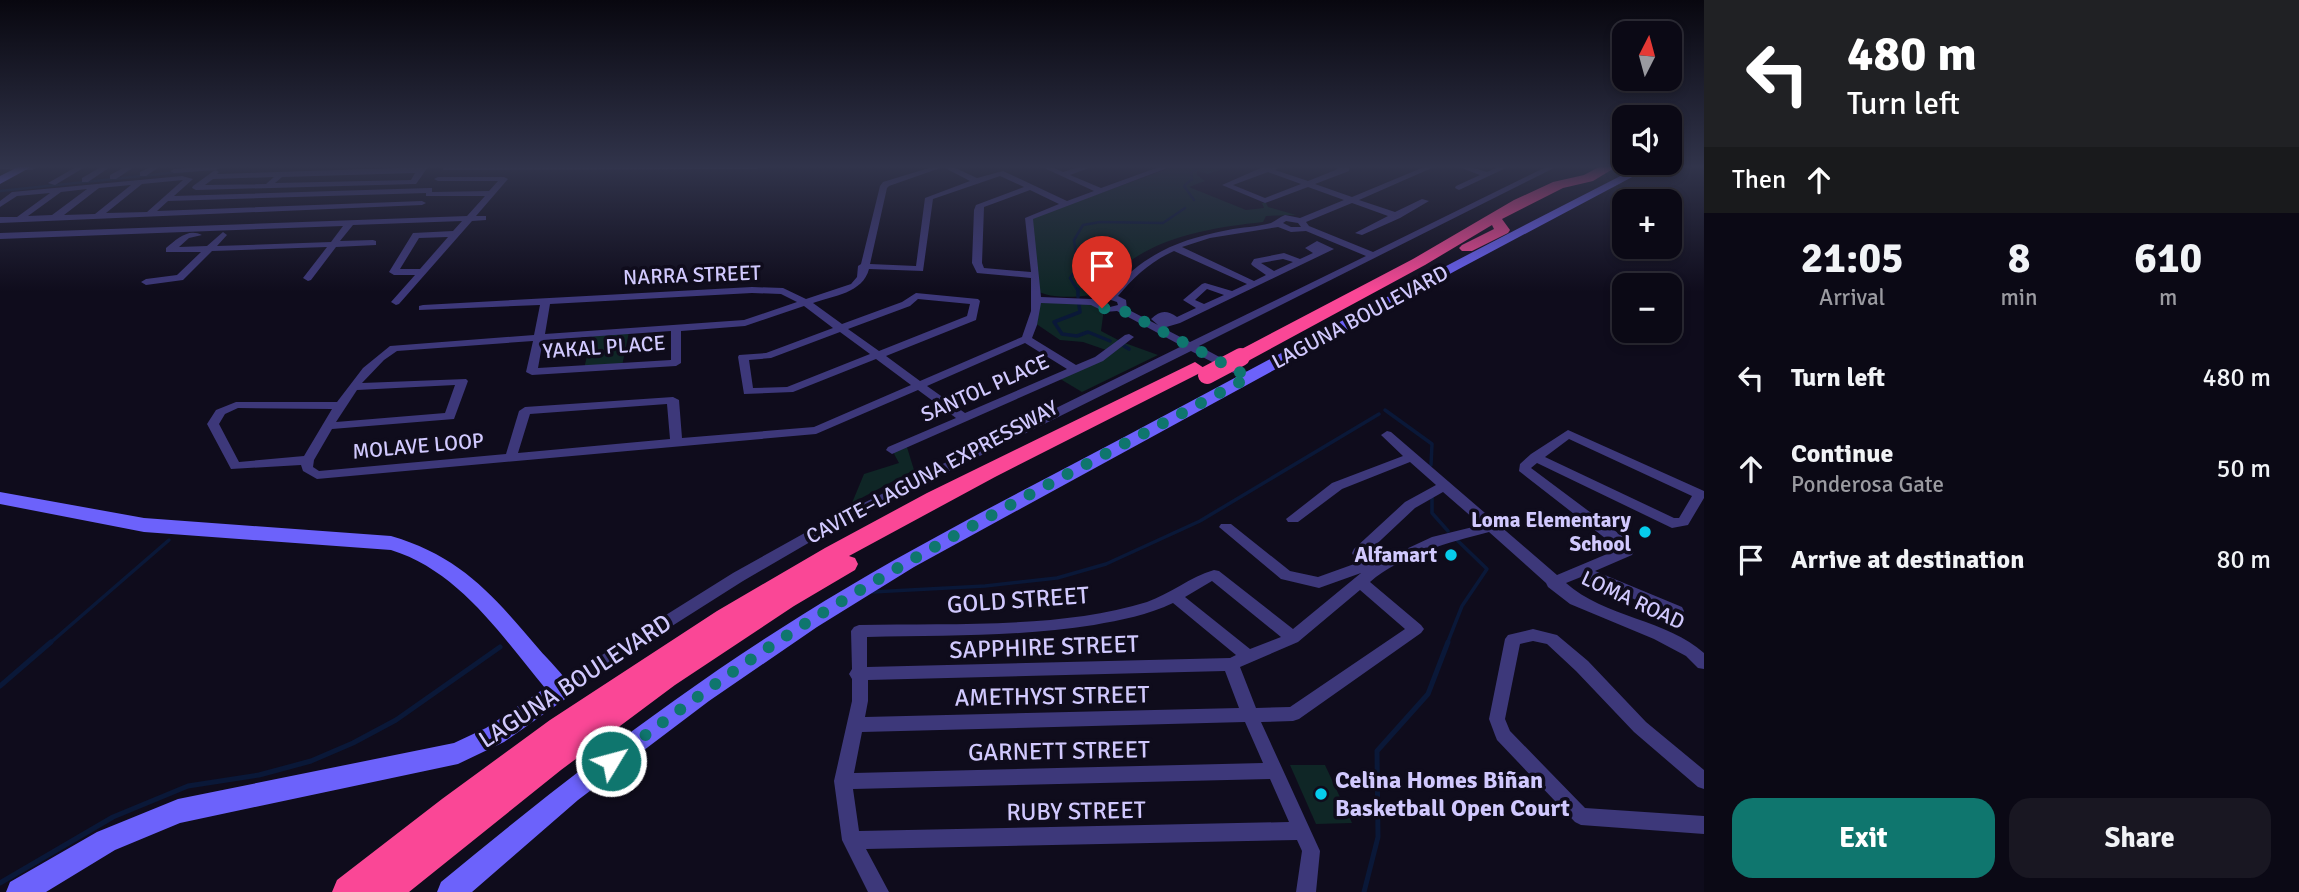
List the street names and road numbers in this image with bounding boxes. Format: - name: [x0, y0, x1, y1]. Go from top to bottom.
- street label: NARRA STREET: [623, 260, 762, 290]
- street label: LAGUNA BOULEVARD: [1267, 260, 1453, 374]
- street label: YAKAL PLACE: [542, 330, 666, 364]
- street label: SANTOL PLACE: [917, 348, 1053, 428]
- street label: CAVITE–LAGUNA EXPRESSWAY: [802, 394, 1063, 550]
- street label: MOLAVE LOOP: [351, 427, 485, 465]
- street label: LOMA ROAD: [1577, 565, 1689, 635]
- street label: GOLD STREET: [946, 580, 1090, 620]
- street label: LAGUNA BOULEVARD: [473, 607, 677, 755]
- street label: SAPPHIRE STREET: [949, 629, 1139, 665]
- street label: AMETHYST STREET: [954, 679, 1150, 713]
- street label: GARNETT STREET: [968, 734, 1150, 768]
- street label: RUBY STREET: [1006, 795, 1146, 827]

